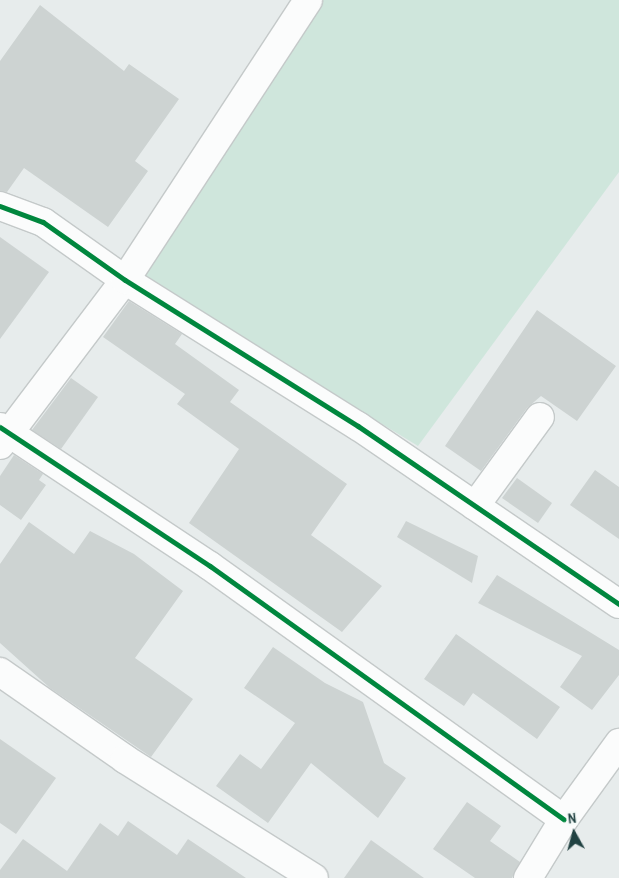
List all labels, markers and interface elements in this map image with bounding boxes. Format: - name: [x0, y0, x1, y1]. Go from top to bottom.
- north arrow: [549, 808, 599, 858]
- text: N: [567, 809, 577, 828]

